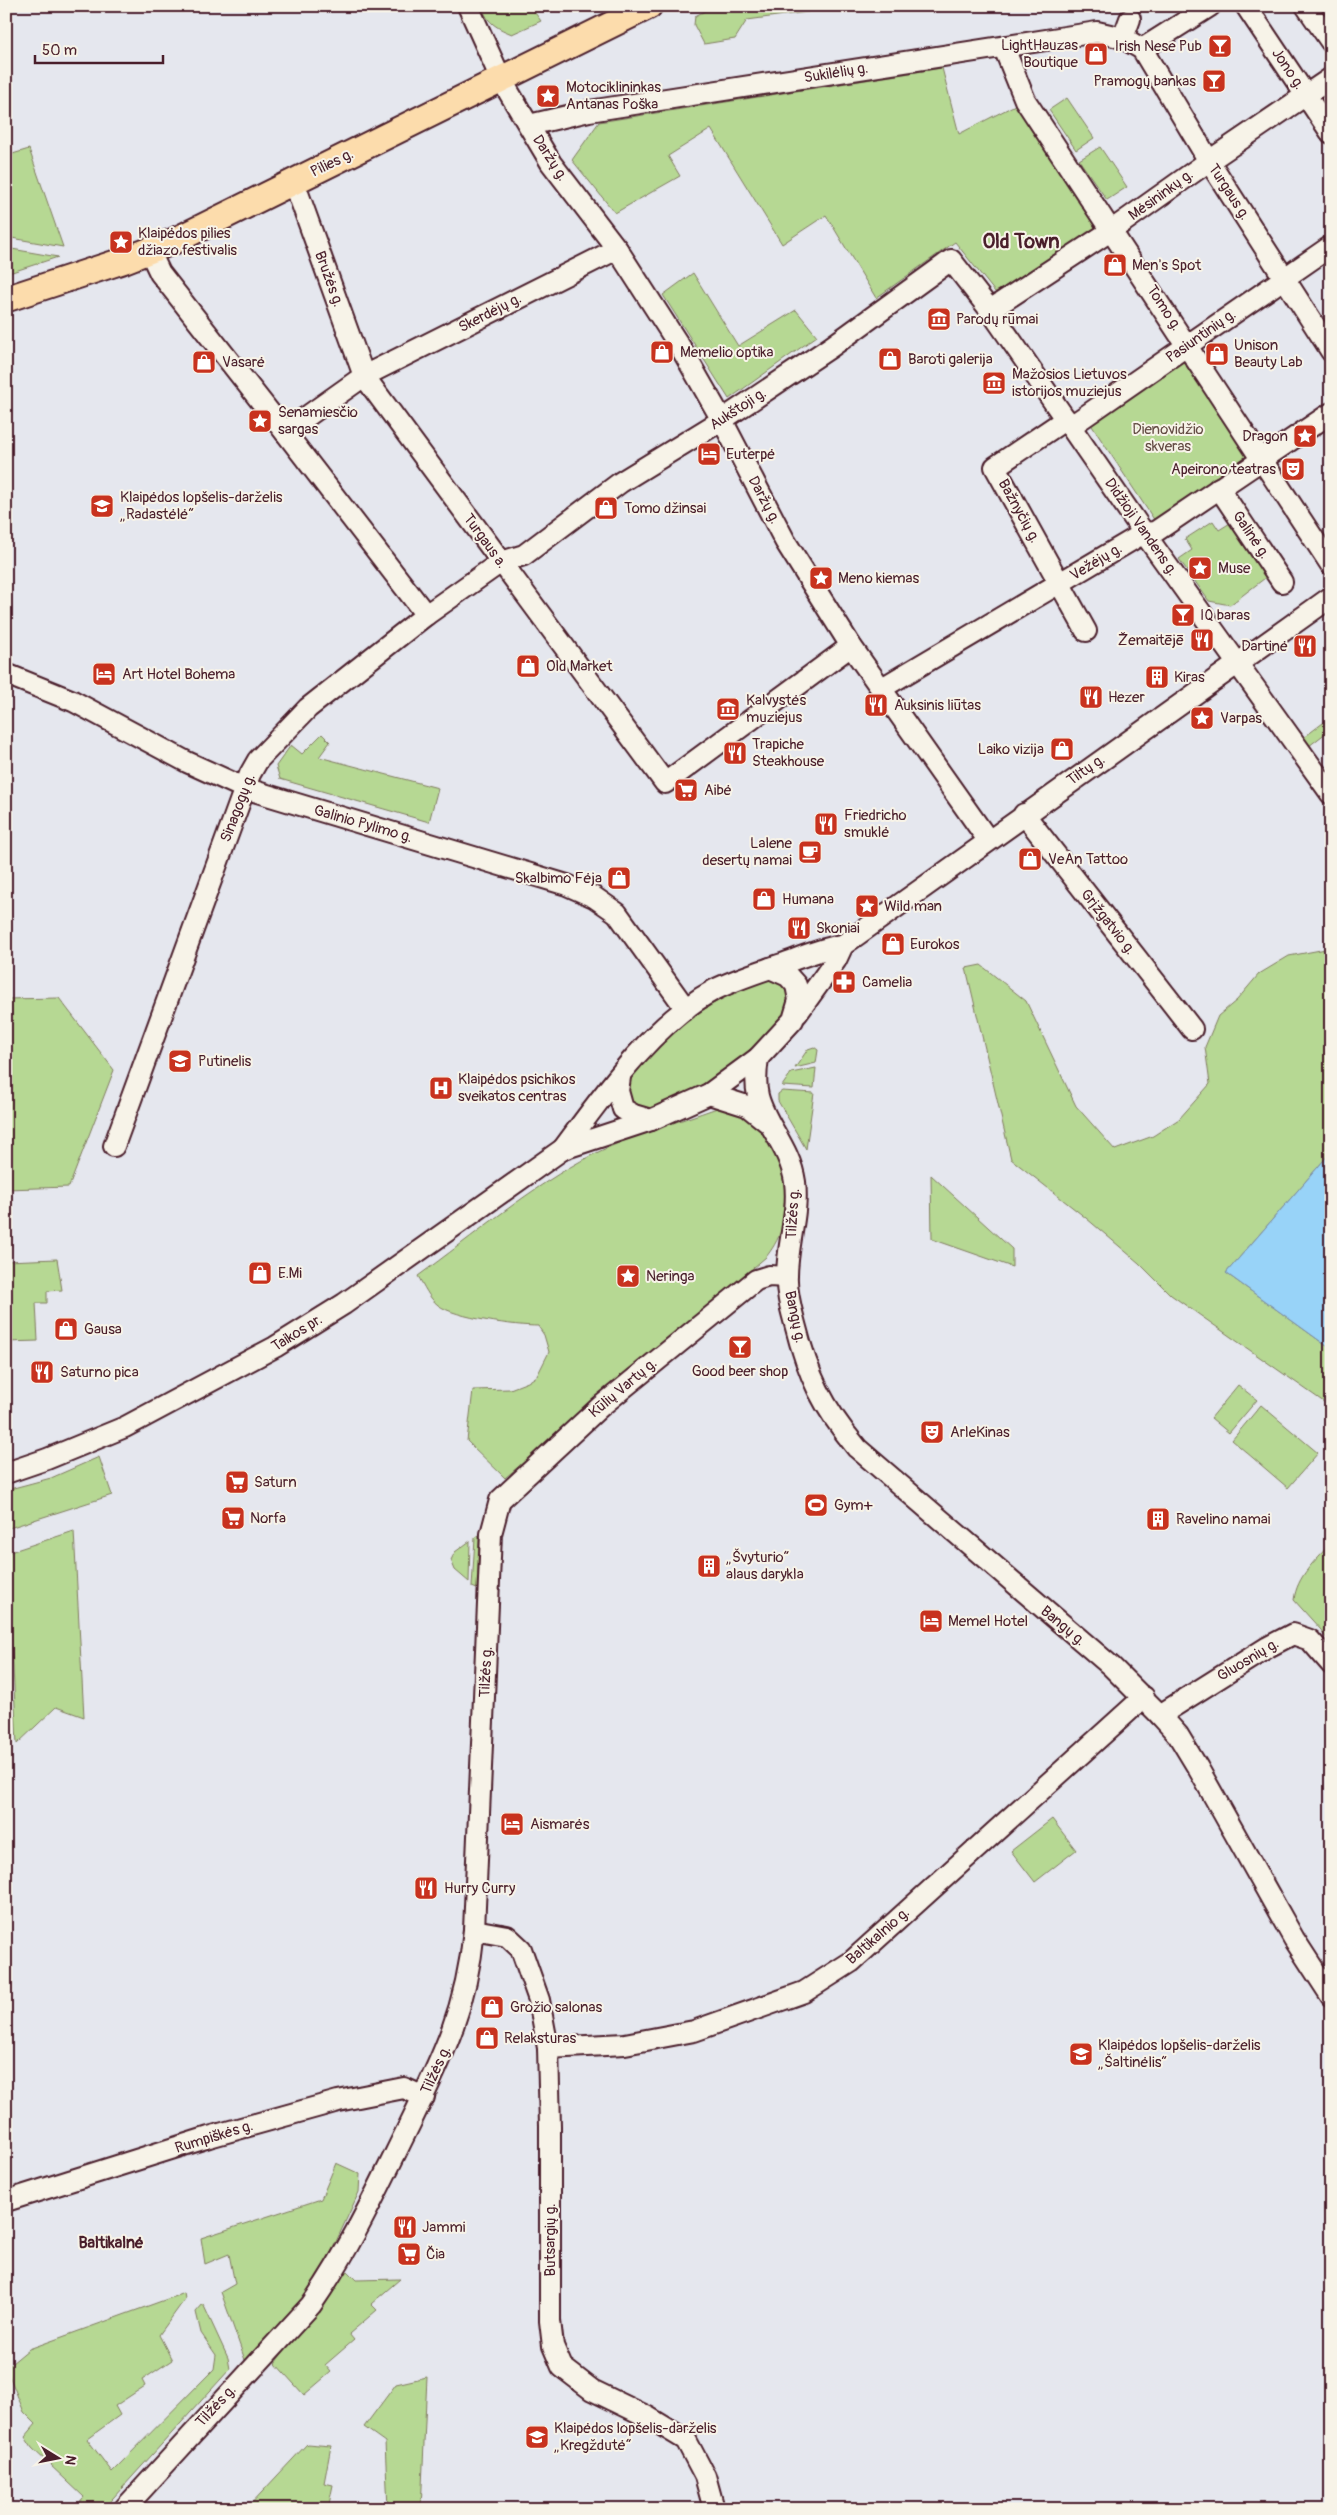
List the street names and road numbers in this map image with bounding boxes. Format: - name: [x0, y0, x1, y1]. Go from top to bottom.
- street label: Jono g.: [1267, 45, 1309, 93]
- street label: Sukilėlių g.: [802, 59, 870, 87]
- street label: Daržų g.: [528, 131, 572, 185]
- street label: Pilies g.: [307, 145, 357, 181]
- street label: Turgaus g.: [1204, 160, 1254, 224]
- street label: Mėsininkų g.: [1125, 165, 1197, 225]
- street label: Bružės g.: [310, 248, 348, 310]
- street label: Tomo g.: [1142, 282, 1186, 334]
- street label: Skerdėjų g.: [455, 289, 525, 337]
- street label: Pasiuntinių g.: [1162, 305, 1240, 367]
- street label: Aukštoji g.: [706, 384, 770, 434]
- street label: Daržų g.: [744, 473, 784, 527]
- street label: Didžioji Vandens g.: [1100, 474, 1182, 580]
- street label: Bažnyčių g.: [994, 476, 1044, 546]
- street label: Galinė g.: [1228, 507, 1274, 563]
- street label: Turgaus a.: [459, 510, 511, 572]
- street label: Vežėjų g.: [1066, 539, 1126, 585]
- street label: Tiltų g.: [1063, 750, 1109, 790]
- street label: Sinagogų g.: [216, 771, 260, 845]
- street label: Galinio Pylimo g.: [312, 801, 414, 847]
- street label: Grįžgatvio g.: [1076, 885, 1140, 959]
- street label: Tilžės g.: [782, 1188, 804, 1240]
- street label: Bangų g.: [780, 1289, 810, 1345]
- street label: Taikos pr.: [268, 1310, 326, 1356]
- street label: Kūlių Vartų g.: [585, 1354, 661, 1422]
- street label: Bangų g.: [1037, 1602, 1089, 1650]
- street label: Gluosnių g.: [1214, 1634, 1282, 1686]
- street label: Tilžės g.: [475, 1646, 497, 1698]
- street label: Baltikalnio g.: [842, 1903, 914, 1969]
- street label: Tilžės g.: [417, 2043, 455, 2097]
- street label: Rumpiškės g.: [173, 2116, 255, 2158]
- street label: Butsargių g.: [541, 2203, 560, 2277]
- street label: Tilžės g.: [192, 2381, 240, 2431]

